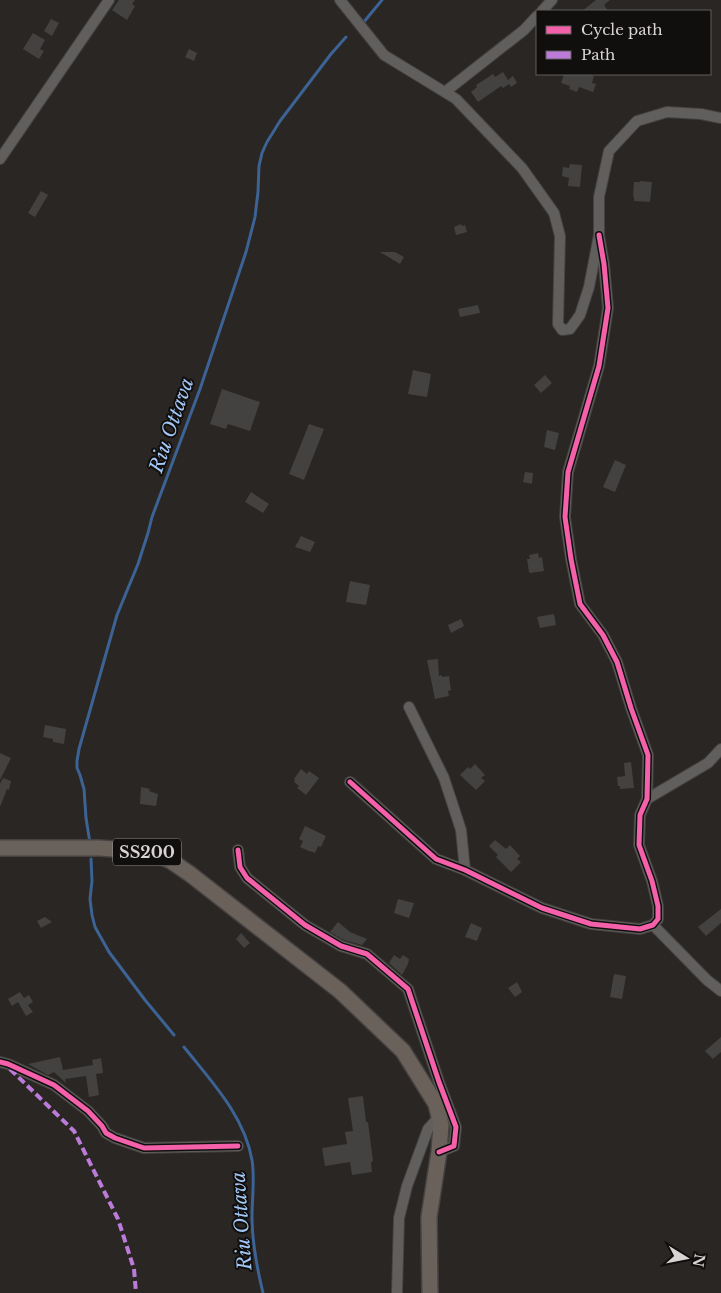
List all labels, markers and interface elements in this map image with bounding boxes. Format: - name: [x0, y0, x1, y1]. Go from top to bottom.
- legend: [536, 10, 711, 75]
- text: Cycle path: [581, 20, 663, 39]
- text: Path: [581, 45, 615, 64]
- water label: Riu Ottava: [144, 375, 198, 476]
- road number: SS200: [113, 839, 181, 866]
- water label: Riu Ottava: [227, 1171, 256, 1272]
- north arrow: [661, 1233, 711, 1283]
- text: N: [689, 1252, 709, 1268]

